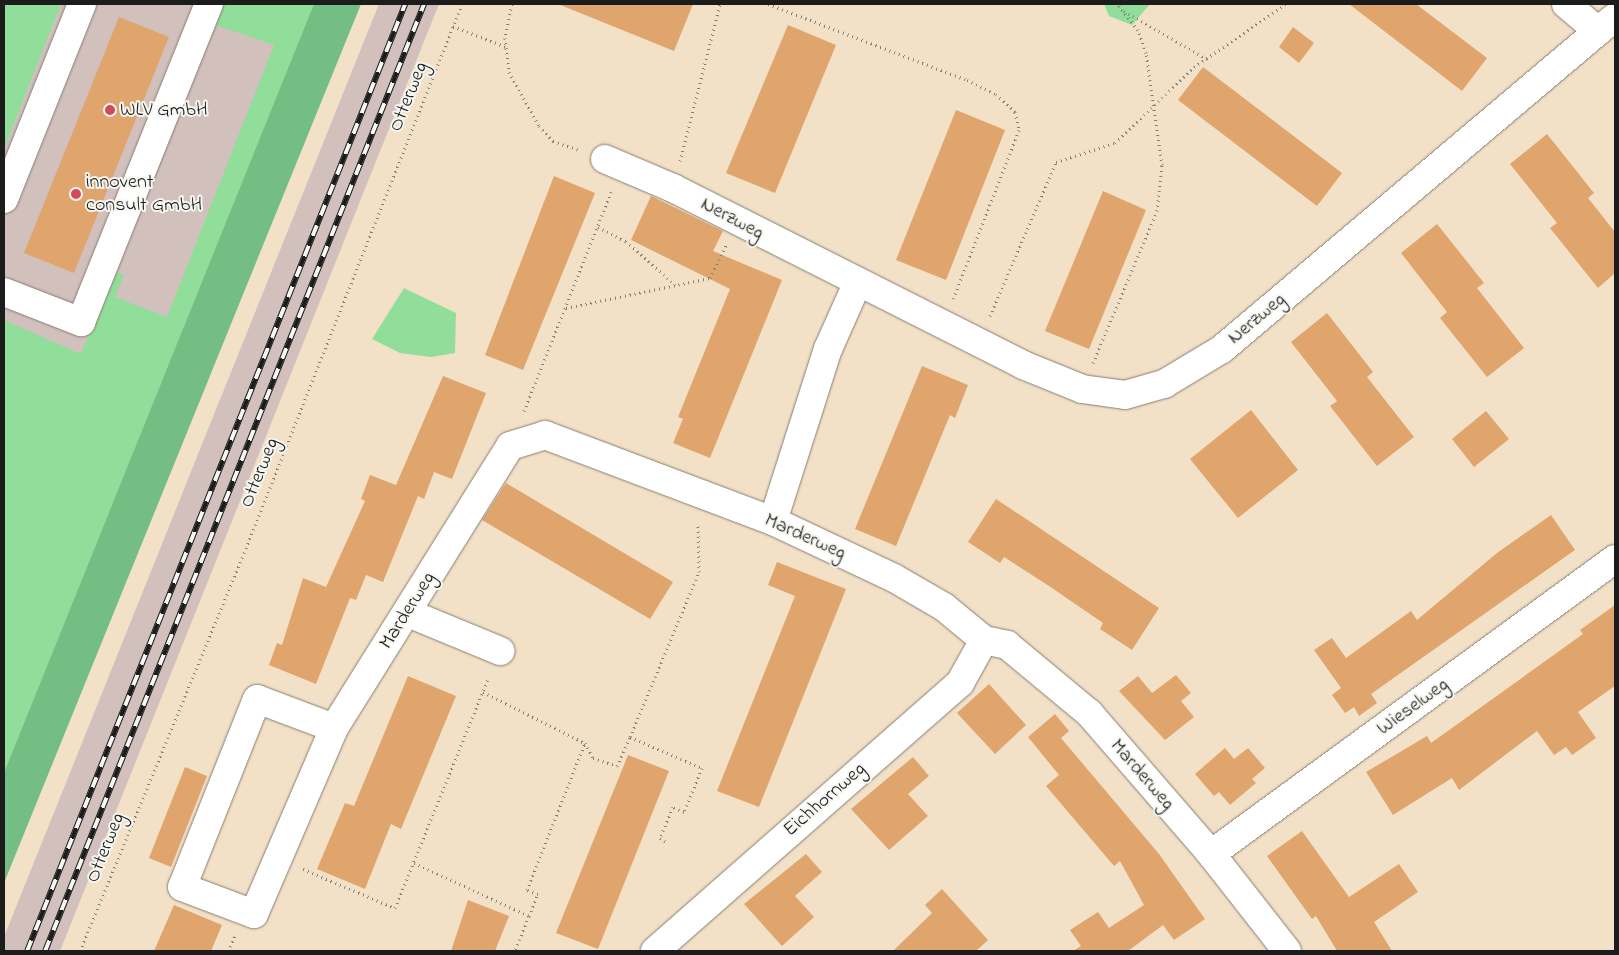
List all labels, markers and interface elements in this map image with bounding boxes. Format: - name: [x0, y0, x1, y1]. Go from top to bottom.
- street label: Otterweg: [384, 59, 434, 135]
- place label: WLV GmbH: [120, 98, 208, 122]
- marker: WLV GmbH: [104, 104, 116, 116]
- place label: innovent consult GmbH: [86, 170, 202, 217]
- marker: innovent consult GmbH: [70, 188, 82, 200]
- street label: Nerzweg: [696, 192, 768, 246]
- street label: Nerzweg: [1223, 288, 1291, 350]
- street label: Otterweg: [235, 435, 285, 511]
- street label: Marderweg: [761, 508, 849, 566]
- street label: Marderweg: [375, 568, 441, 654]
- street label: Wieselweg: [1373, 673, 1453, 741]
- street label: Marderweg: [1105, 734, 1179, 816]
- street label: Eichhornweg: [779, 758, 871, 842]
- street label: Otterweg: [81, 810, 131, 886]

